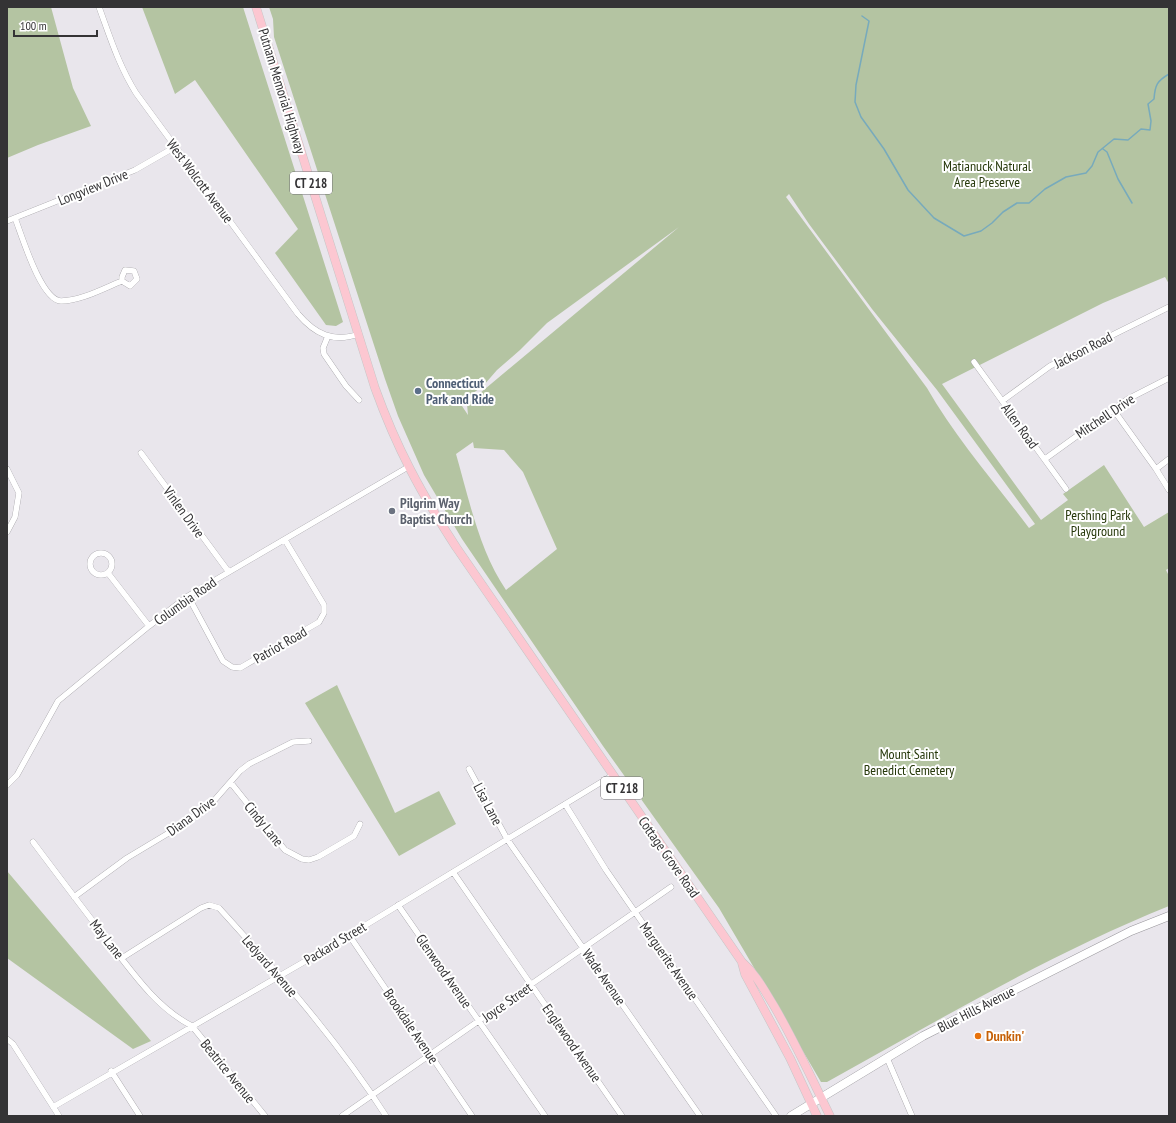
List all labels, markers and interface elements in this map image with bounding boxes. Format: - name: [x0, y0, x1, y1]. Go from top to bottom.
- scale bar: [14, 12, 97, 38]
- text: 100 m: [20, 18, 47, 33]
- street label: Putnam Memorial Highway: [254, 26, 310, 157]
- street label: West Wolcott Avenue: [163, 135, 238, 227]
- park label: Matianuck Natural Area Preserve: [943, 157, 1032, 191]
- street label: Longview Drive: [55, 165, 131, 209]
- road number: CT 218: [290, 172, 332, 194]
- street label: Jackson Road: [1050, 328, 1115, 373]
- place label: Connecticut Park and Ride: [426, 374, 494, 408]
- marker: Connecticut Park and Ride: [413, 386, 423, 396]
- street label: Mitchell Drive: [1072, 390, 1138, 442]
- street label: Allen Road: [997, 400, 1043, 452]
- street label: Vinlen Drive: [159, 482, 209, 541]
- place label: Pilgrim Way Baptist Church: [400, 494, 472, 528]
- marker: Pilgrim Way Baptist Church: [387, 506, 397, 516]
- park label: Pershing Park Playground: [1065, 506, 1131, 540]
- street label: Columbia Road: [150, 573, 220, 629]
- street label: Patriot Road: [250, 622, 310, 668]
- park label: Mount Saint Benedict Cemetery: [864, 745, 955, 779]
- road number: CT 218: [601, 777, 643, 799]
- street label: Lisa Lane: [469, 780, 507, 828]
- street label: Diana Drive: [163, 792, 219, 840]
- street label: Cindy Lane: [240, 798, 288, 850]
- street label: Cottage Grove Road: [634, 813, 704, 901]
- street label: May Lane: [86, 916, 128, 963]
- street label: Packard Street: [301, 917, 370, 969]
- street label: Marguerite Avenue: [636, 919, 702, 1003]
- street label: Glenwood Avenue: [412, 930, 476, 1012]
- street label: Ledyard Avenue: [238, 931, 302, 1001]
- street label: Wade Avenue: [578, 945, 630, 1009]
- street label: Joyce Street: [478, 978, 536, 1026]
- street label: Blue Hills Avenue: [934, 982, 1018, 1036]
- street label: Brookdale Avenue: [379, 985, 443, 1067]
- street label: Englewood Avenue: [538, 1000, 606, 1086]
- place label: Dunkin': [986, 1027, 1024, 1045]
- marker: Dunkin': [973, 1031, 983, 1041]
- street label: Beatrice Avenue: [197, 1035, 259, 1107]

